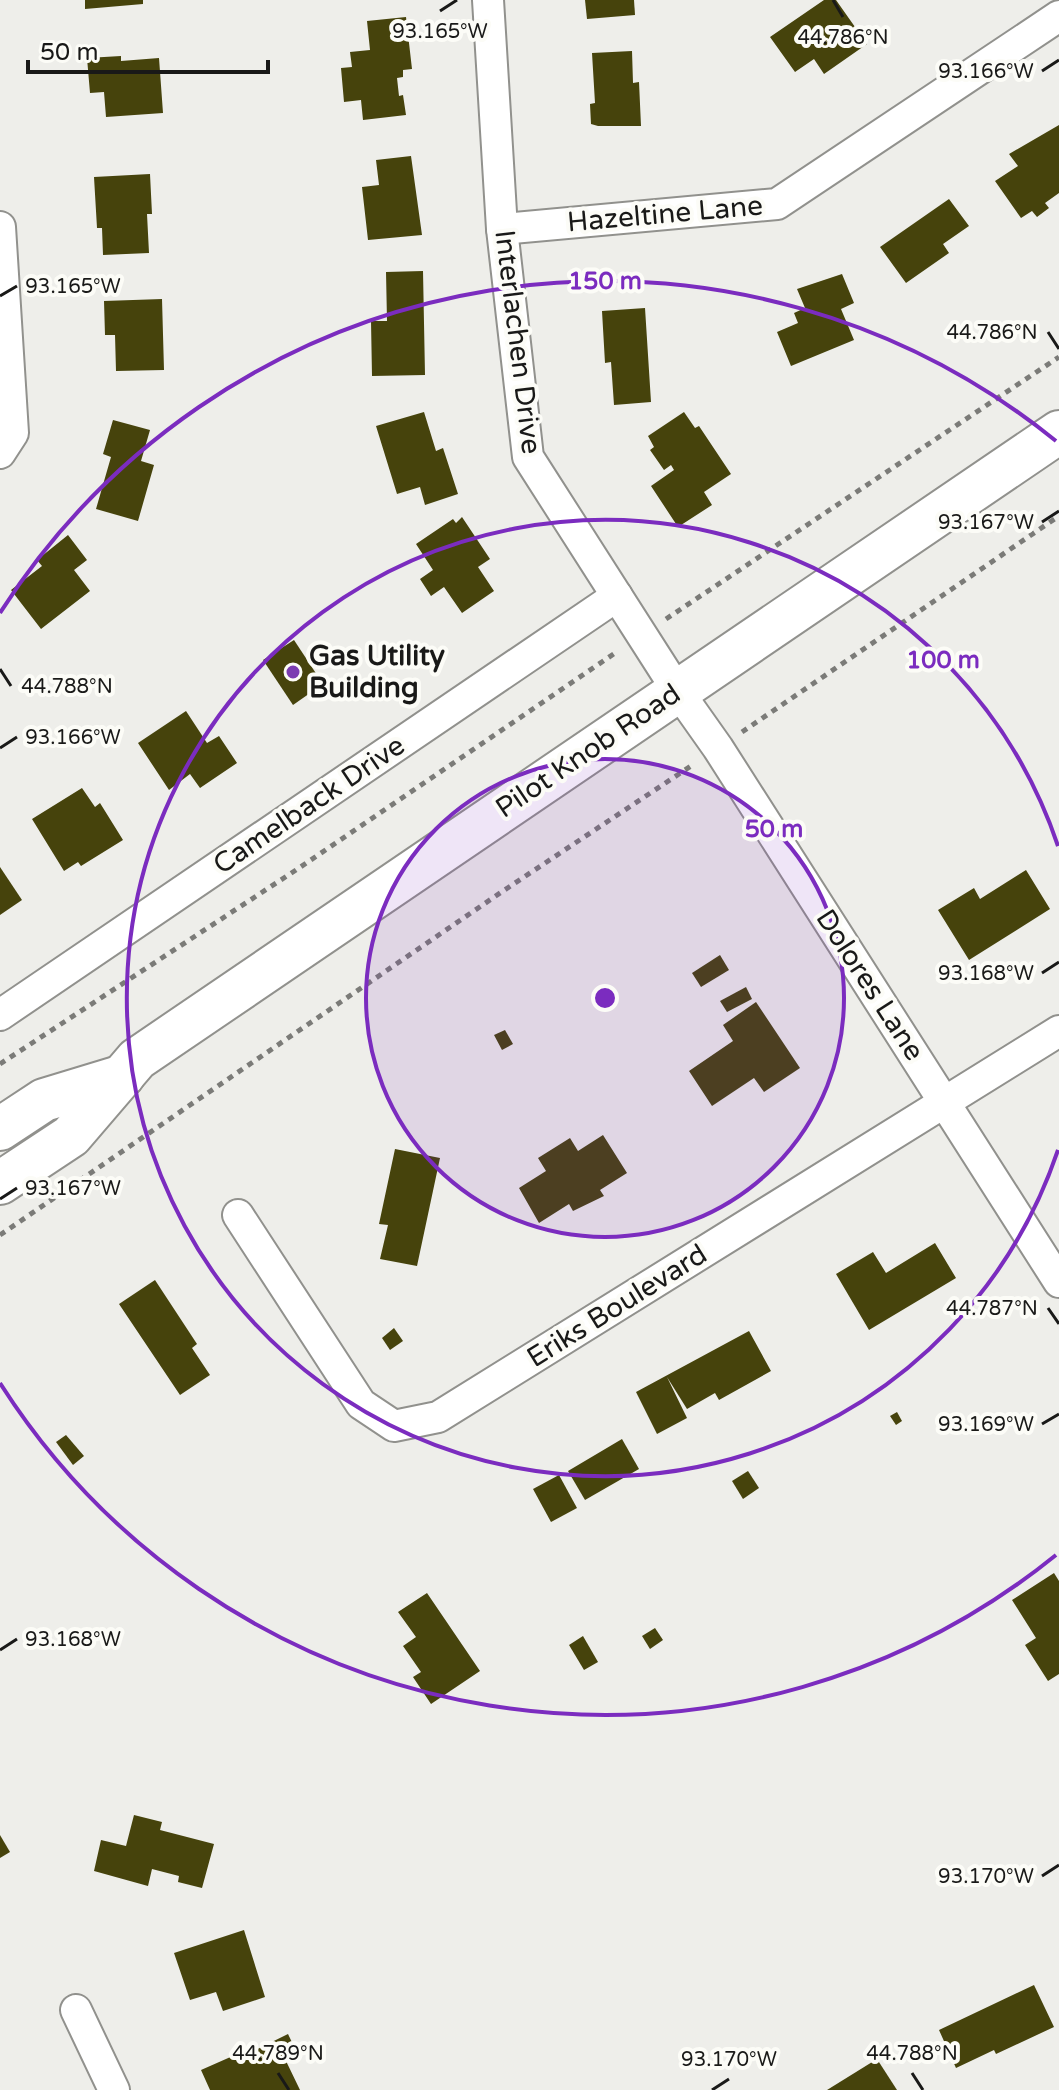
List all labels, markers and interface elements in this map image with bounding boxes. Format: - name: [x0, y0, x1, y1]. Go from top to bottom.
- text: 93.165°W: [392, 20, 488, 44]
- scale bar: [28, 24, 268, 74]
- text: 44.786°N: [797, 26, 889, 50]
- text: 50 m: [40, 38, 98, 67]
- text: 93.166°W: [938, 60, 1034, 84]
- street label: Hazeltine Lane: [566, 189, 764, 239]
- street label: Interlachen Drive: [487, 228, 549, 456]
- text: 150 m: [568, 267, 642, 296]
- text: 93.165°W: [25, 275, 121, 299]
- text: 44.786°N: [946, 321, 1038, 345]
- text: 93.167°W: [938, 511, 1034, 535]
- place label: Gas Utility Building: [309, 639, 445, 705]
- text: 100 m: [906, 646, 980, 675]
- marker: Gas Utility Building: [284, 663, 302, 681]
- text: 44.788°N: [21, 675, 113, 699]
- street label: Pilot Knob Road: [489, 677, 687, 825]
- text: 93.166°W: [25, 726, 121, 750]
- street label: Camelback Drive: [207, 728, 411, 882]
- text: 50 m: [745, 815, 803, 844]
- street label: Dolores Lane: [809, 903, 931, 1067]
- text: 93.168°W: [938, 962, 1034, 986]
- centre of rings: [591, 984, 619, 1012]
- text: 93.167°W: [25, 1177, 121, 1201]
- street label: Eriks Boulevard: [521, 1237, 713, 1375]
- text: 44.787°N: [946, 1297, 1038, 1321]
- text: 93.169°W: [938, 1413, 1034, 1437]
- text: 93.168°W: [25, 1628, 121, 1652]
- text: 93.170°W: [938, 1865, 1034, 1889]
- text: 44.789°N: [232, 2042, 324, 2066]
- text: 44.788°N: [866, 2042, 958, 2066]
- text: 93.170°W: [681, 2048, 777, 2072]

